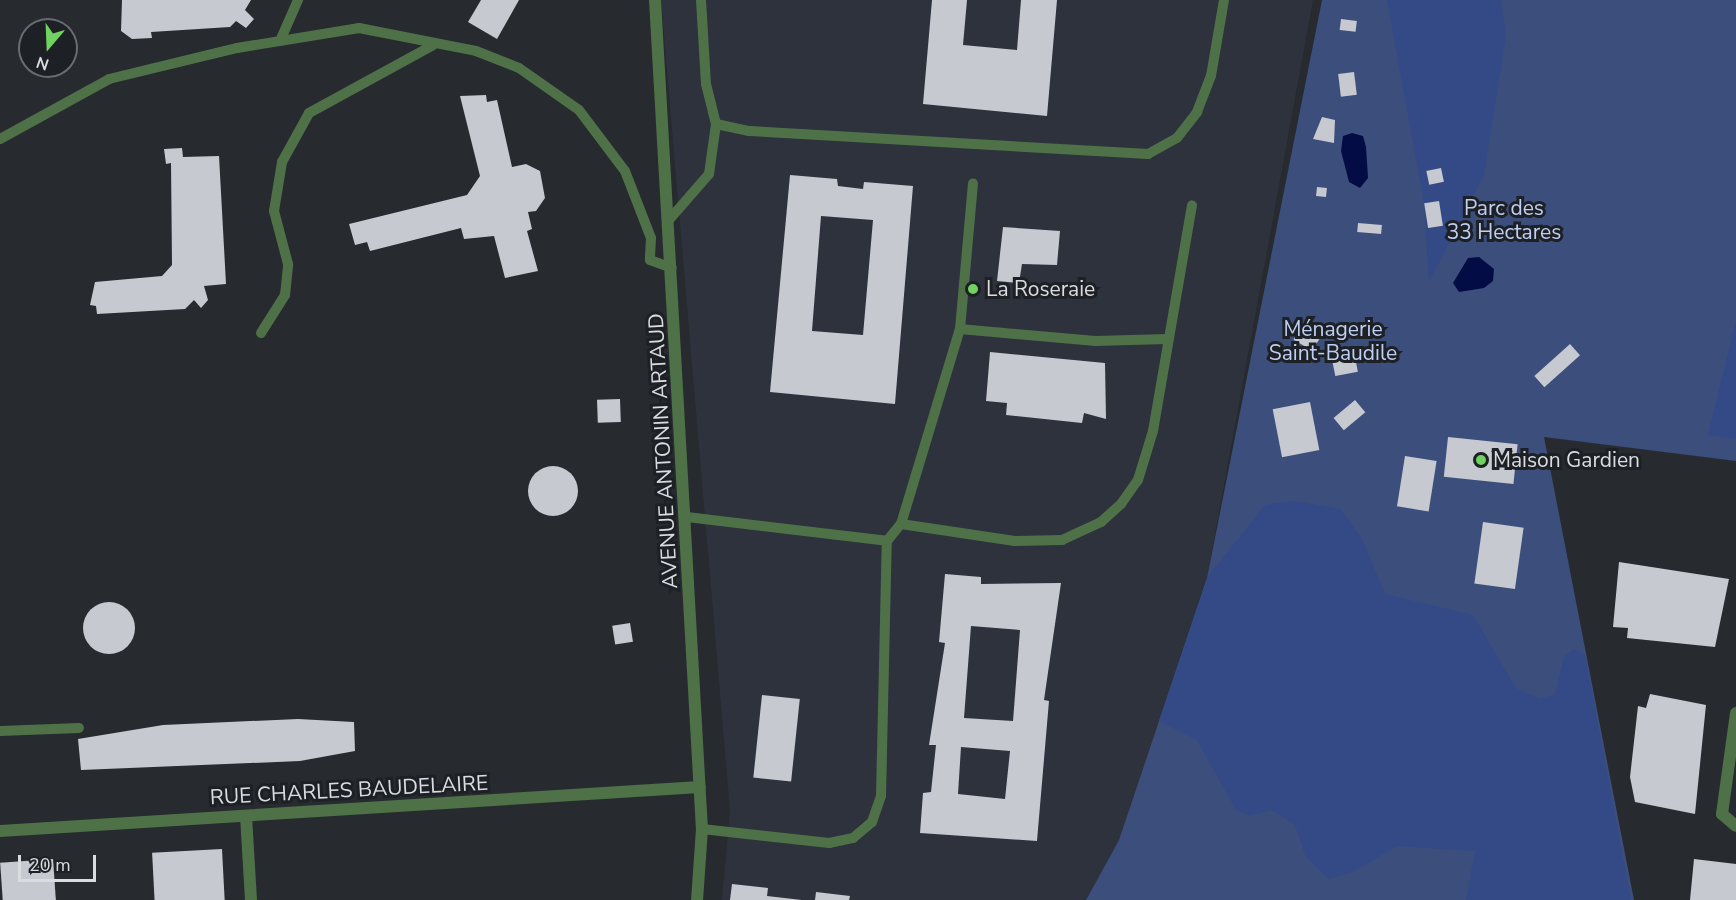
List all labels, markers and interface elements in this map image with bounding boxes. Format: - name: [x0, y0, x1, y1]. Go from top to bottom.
- north arrow: [18, 18, 78, 78]
- text: N: [34, 51, 52, 75]
- park label: Parc des 33 Hectares: [1447, 195, 1561, 245]
- place label: La Roseraie: [986, 276, 1095, 302]
- marker: La Roseraie: [964, 280, 982, 298]
- street label: AVENUE ANTONIN ARTAUD: [643, 313, 683, 589]
- park label: Ménagerie Saint-Baudile: [1269, 316, 1397, 366]
- place label: Maison Gardien: [1493, 447, 1640, 473]
- marker: Maison Gardien: [1474, 453, 1488, 467]
- street label: RUE CHARLES BAUDELAIRE: [209, 770, 489, 810]
- scale bar: [21, 843, 99, 881]
- text: 20 m: [29, 853, 71, 877]

